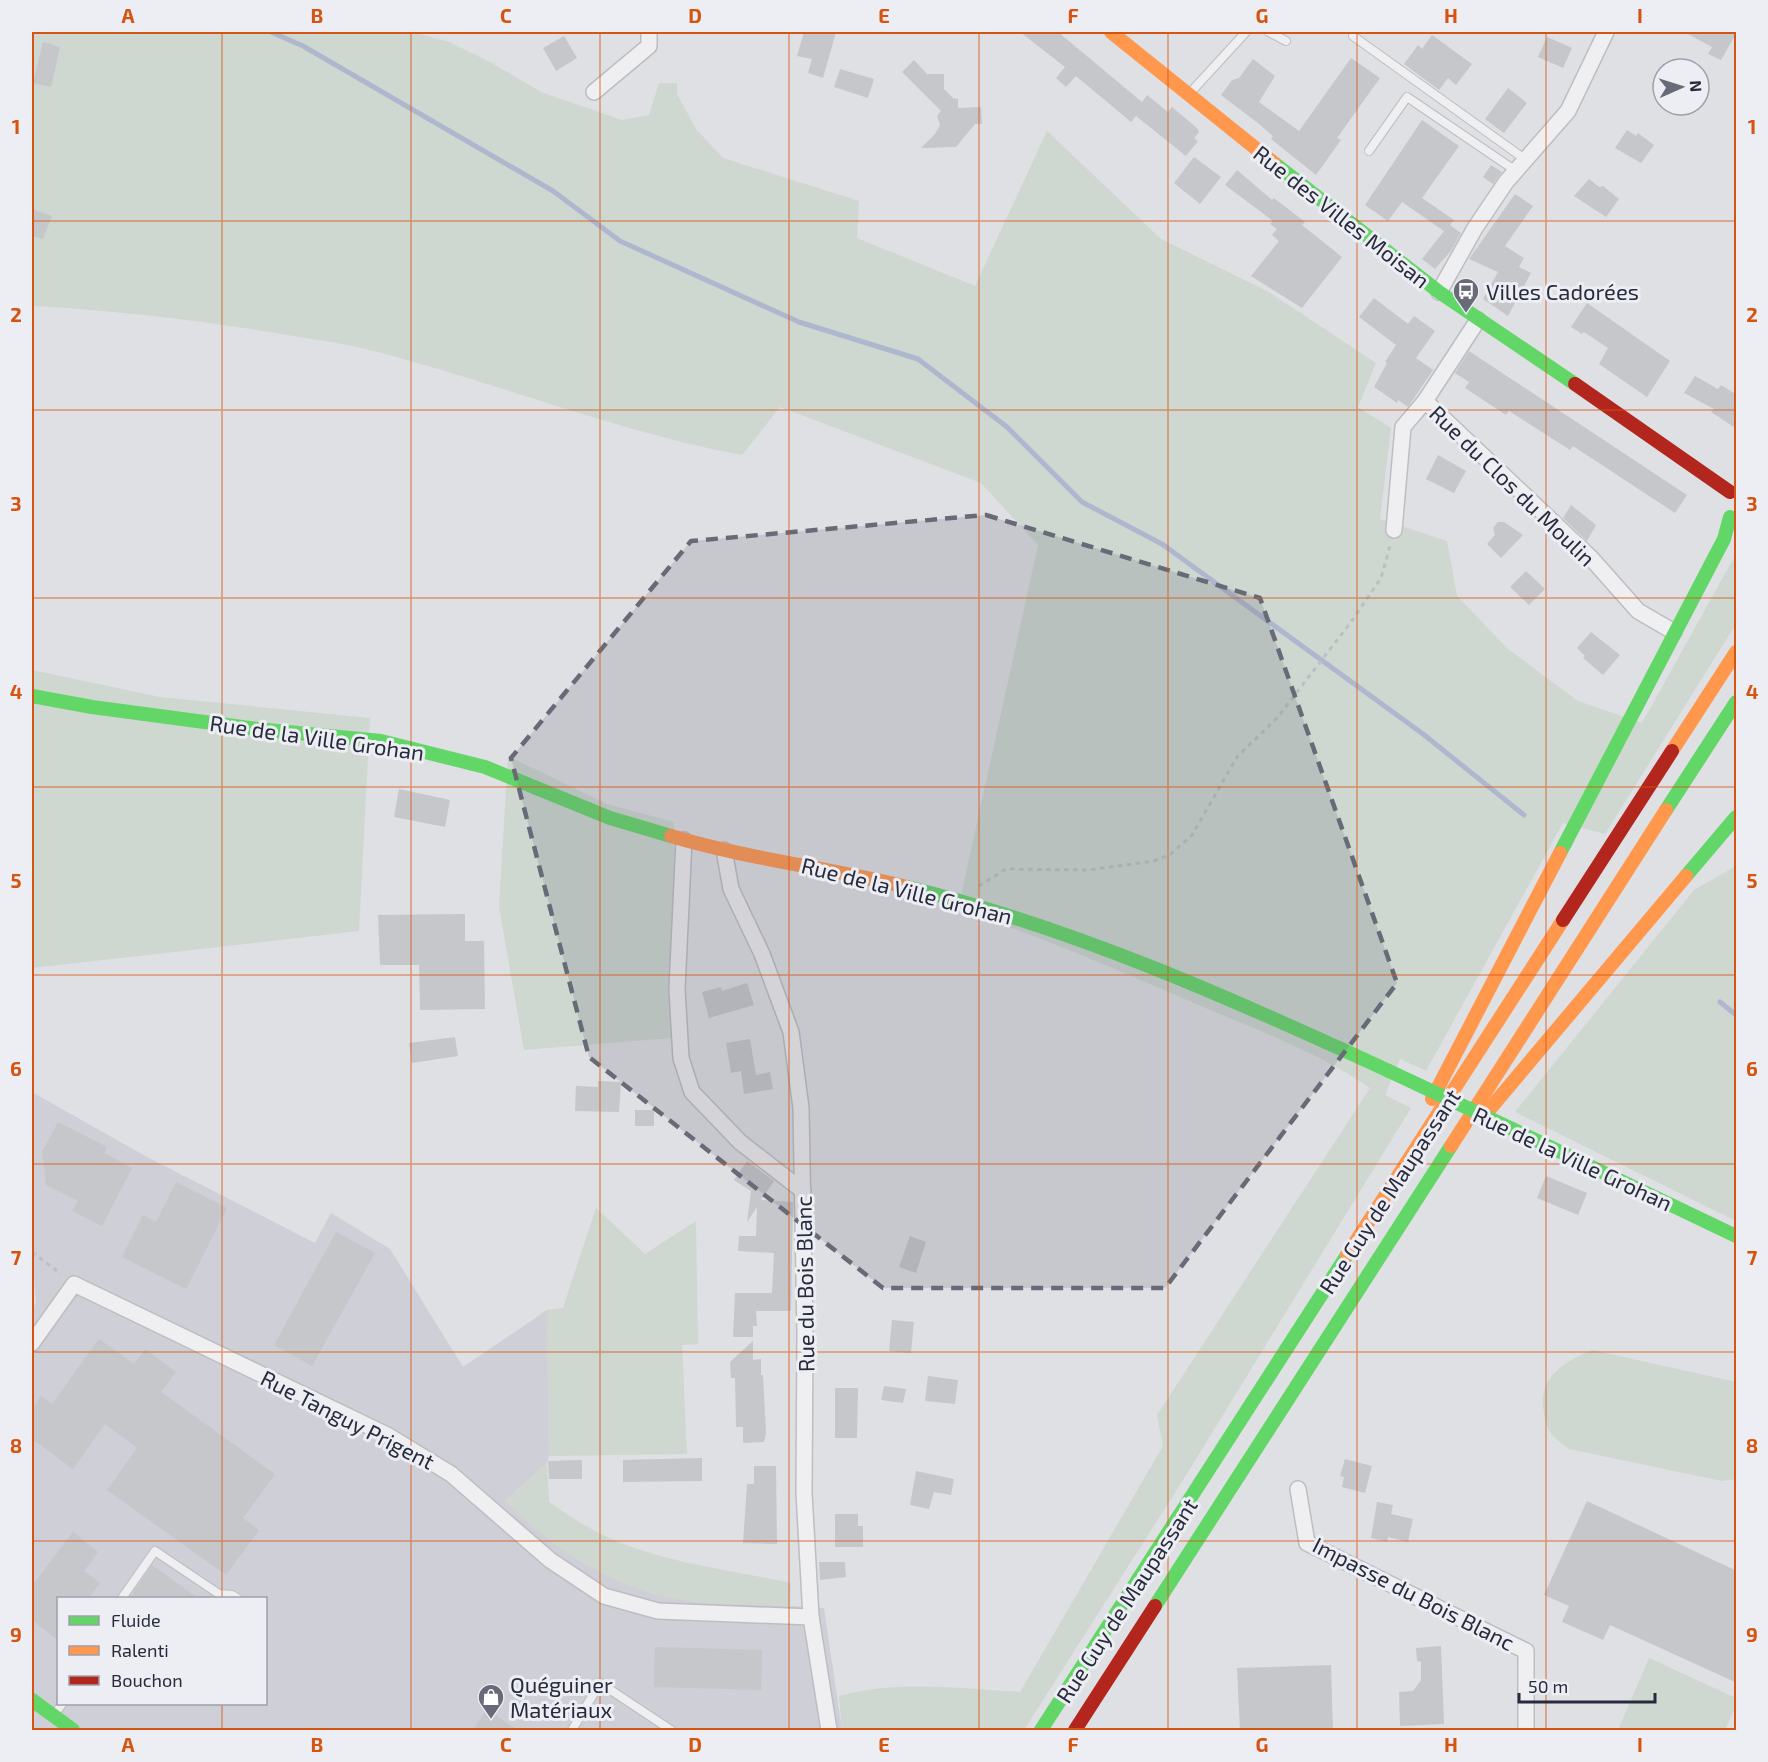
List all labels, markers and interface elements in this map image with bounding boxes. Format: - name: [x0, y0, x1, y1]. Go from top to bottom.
- text: A: [121, 3, 135, 27]
- text: B: [311, 3, 323, 27]
- text: C: [500, 3, 512, 27]
- text: D: [688, 3, 702, 27]
- text: E: [878, 3, 890, 27]
- text: F: [1067, 3, 1079, 27]
- text: G: [1256, 3, 1268, 27]
- text: H: [1444, 3, 1458, 27]
- text: I: [1637, 3, 1643, 27]
- north arrow: [1651, 57, 1711, 117]
- text: N: [1687, 80, 1706, 92]
- text: 1: [12, 114, 20, 138]
- text: 1: [1748, 114, 1756, 138]
- street label: Rue des Villes Moisan: [1249, 139, 1435, 293]
- bus stop icon: Villes Cadorées: [1451, 276, 1481, 314]
- place label: Villes Cadorées: [1486, 278, 1639, 304]
- text: 2: [10, 302, 22, 326]
- text: 2: [1746, 302, 1758, 326]
- street label: Rue du Clos du Moulin: [1425, 399, 1601, 571]
- text: 3: [10, 491, 22, 515]
- text: 3: [1746, 491, 1758, 515]
- text: 4: [10, 679, 23, 703]
- text: 4: [1746, 679, 1759, 703]
- street label: Rue de la Ville Grohan: [208, 709, 426, 765]
- street label: Rue de la Ville Grohan: [799, 851, 1015, 929]
- text: 5: [10, 868, 22, 892]
- text: 5: [1746, 868, 1758, 892]
- text: 6: [10, 1056, 22, 1080]
- text: 6: [1746, 1056, 1758, 1080]
- street label: Rue Guy de Maupassant: [1313, 1084, 1465, 1298]
- street label: Rue de la Ville Grohan: [1469, 1101, 1677, 1215]
- street label: Rue du Bois Blanc: [789, 1196, 819, 1372]
- text: 7: [11, 1245, 22, 1269]
- text: 7: [1747, 1245, 1758, 1269]
- street label: Rue Tanguy Prigent: [257, 1364, 439, 1474]
- text: 8: [10, 1433, 22, 1457]
- text: 8: [1746, 1433, 1758, 1457]
- street label: Rue Guy de Maupassant: [1050, 1493, 1202, 1707]
- street label: Impasse du Bois Blanc: [1309, 1531, 1519, 1655]
- legend: [57, 1597, 267, 1705]
- text: Fluide: [111, 1609, 161, 1631]
- text: 9: [10, 1622, 22, 1646]
- text: 9: [1746, 1622, 1758, 1646]
- text: Ralenti: [111, 1639, 169, 1661]
- scale bar: [1519, 1666, 1656, 1704]
- text: Bouchon: [111, 1669, 183, 1691]
- place label: Quéguiner Matériaux: [510, 1671, 613, 1722]
- text: 50 m: [1528, 1675, 1568, 1697]
- shop icon: Quéguiner Matériaux: [476, 1682, 506, 1720]
- text: A: [121, 1732, 135, 1756]
- text: B: [311, 1732, 323, 1756]
- text: C: [500, 1732, 512, 1756]
- text: D: [688, 1732, 702, 1756]
- text: E: [878, 1732, 890, 1756]
- text: F: [1067, 1732, 1079, 1756]
- text: G: [1256, 1732, 1268, 1756]
- text: H: [1444, 1732, 1458, 1756]
- text: I: [1637, 1732, 1643, 1756]

